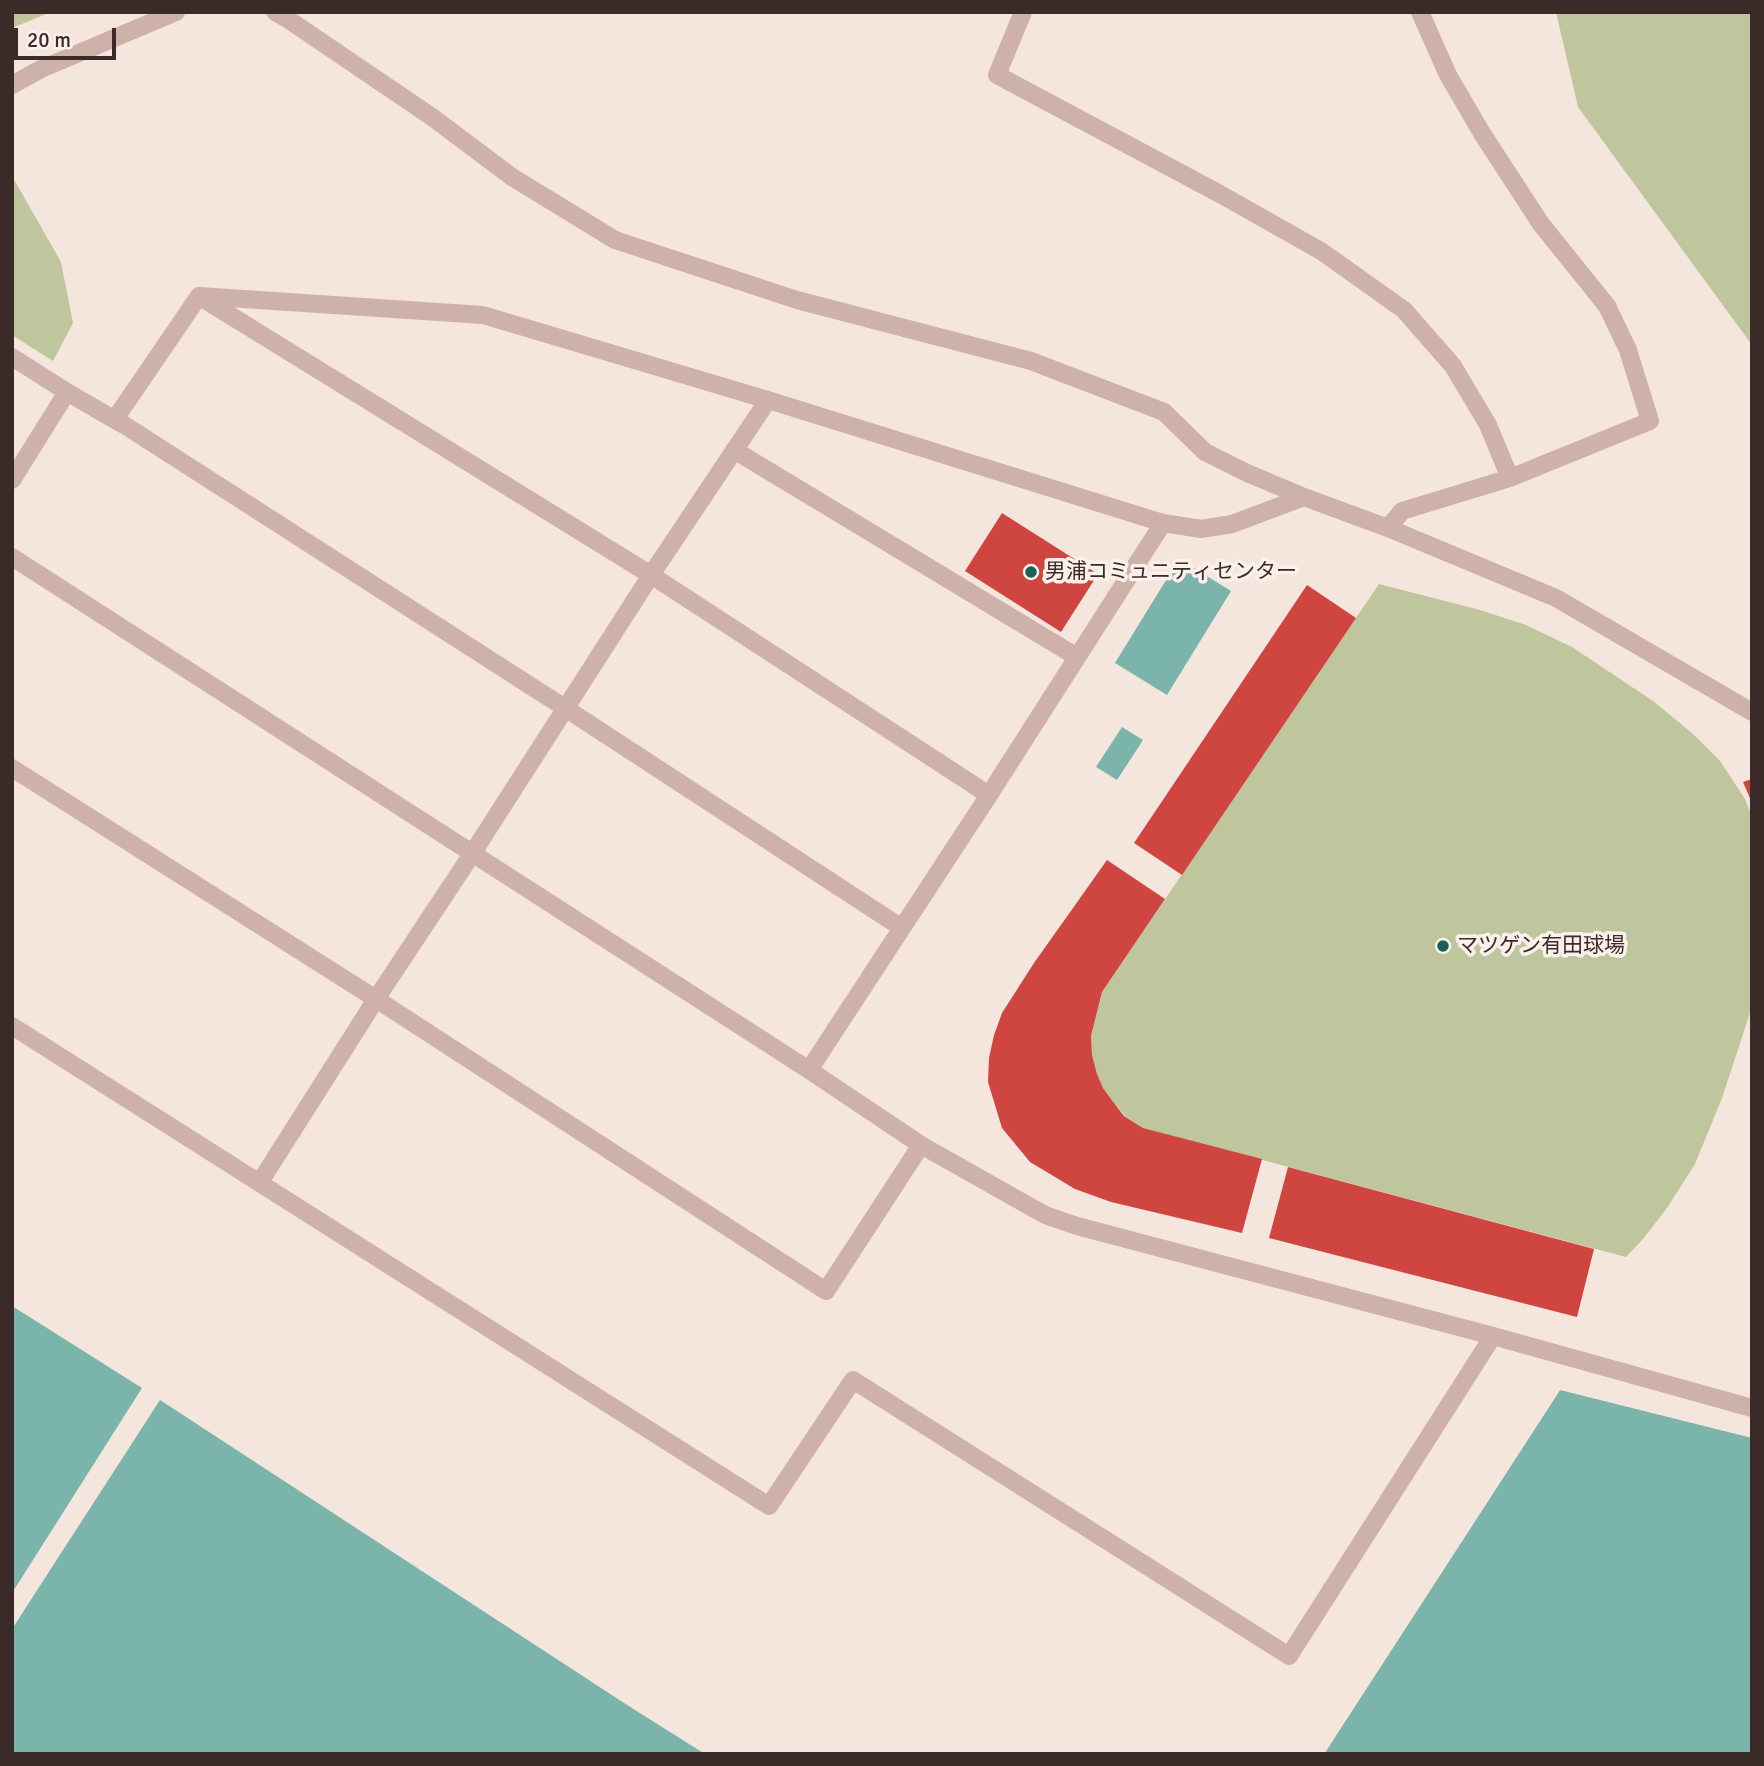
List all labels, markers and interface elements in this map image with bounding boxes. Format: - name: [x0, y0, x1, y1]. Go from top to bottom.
- scale bar: [18, 14, 119, 58]
- text: 20 m: [27, 27, 71, 53]
- place label: 男浦コミュニティセンター: [1045, 559, 1297, 585]
- marker: 男浦コミュニティセンター: [1023, 564, 1039, 580]
- place label: マツゲン有田球場: [1457, 933, 1625, 959]
- marker: マツゲン有田球場: [1435, 938, 1451, 954]

